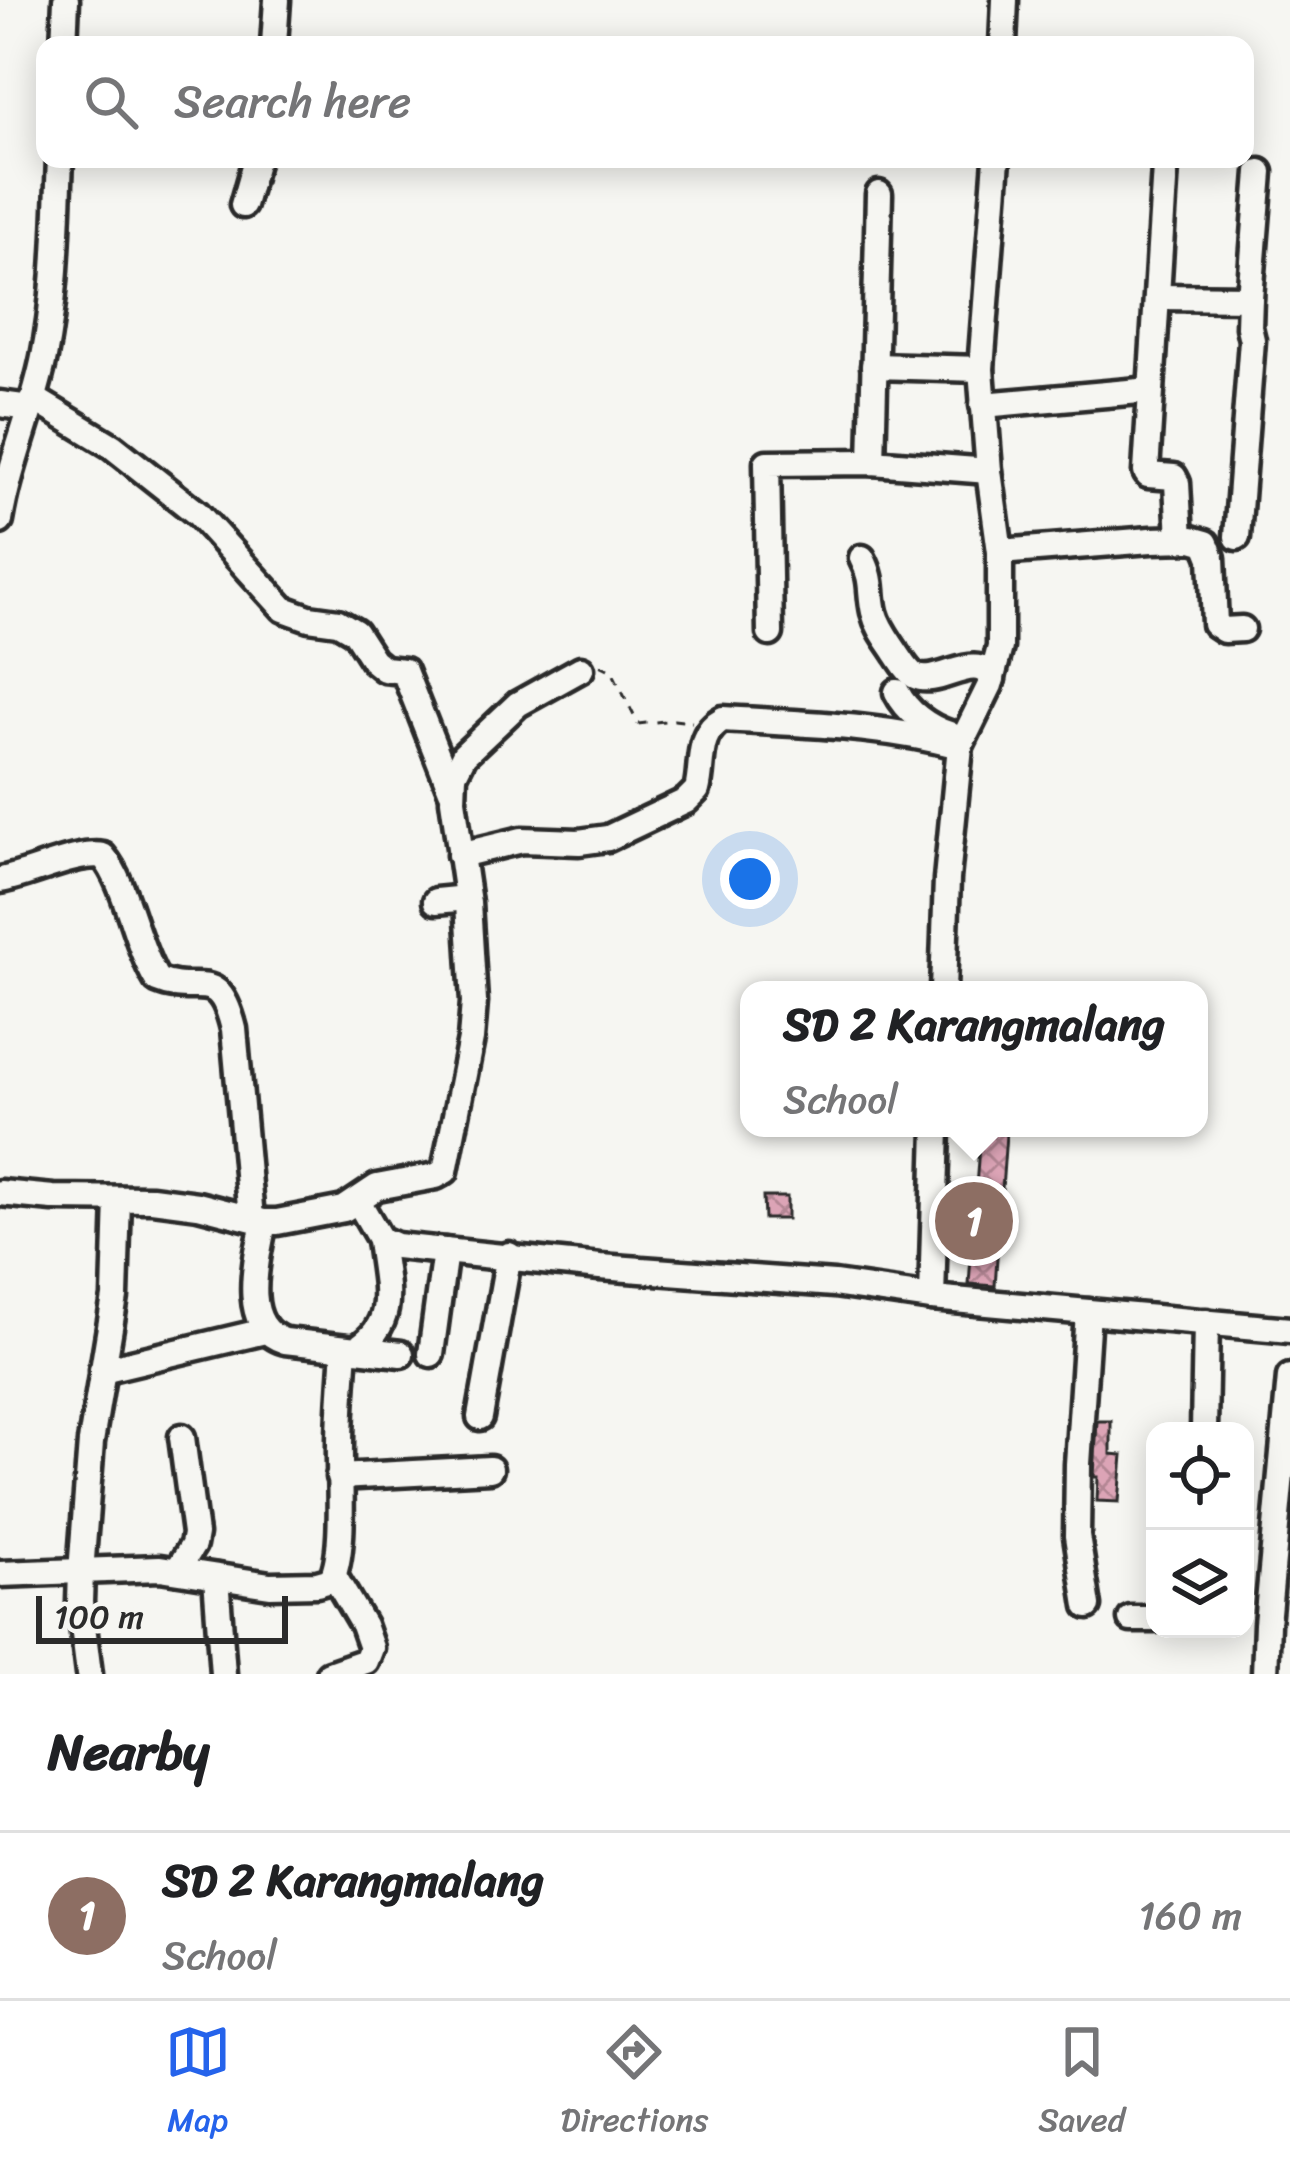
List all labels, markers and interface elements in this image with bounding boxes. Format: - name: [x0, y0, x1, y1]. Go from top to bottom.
- search box: [36, 36, 1254, 168]
- text: Search here: [174, 62, 411, 142]
- icon: search: [78, 69, 144, 135]
- your location: [720, 849, 780, 909]
- popup: [740, 981, 1208, 1137]
- text: SD 2 Karangmalang: [783, 985, 1165, 1065]
- text: School: [783, 1065, 898, 1134]
- pin: 1: [935, 1176, 1013, 1266]
- map controls: [1146, 1422, 1254, 1638]
- button: locate: [1146, 1422, 1254, 1530]
- button: layers: [1146, 1530, 1254, 1638]
- text: 100 m: [54, 1588, 144, 1646]
- scale bar: [36, 1590, 288, 1643]
- text: Nearby: [48, 1707, 209, 1797]
- text: SD 2 Karangmalang: [162, 1841, 544, 1921]
- text: 1: [79, 1881, 95, 1950]
- text: 160 m: [1138, 1881, 1242, 1950]
- text: School: [162, 1921, 277, 1990]
- tab: Map: [165, 2019, 231, 2149]
- tab: Directions: [561, 2019, 708, 2149]
- tab: Saved: [1038, 2019, 1125, 2149]

